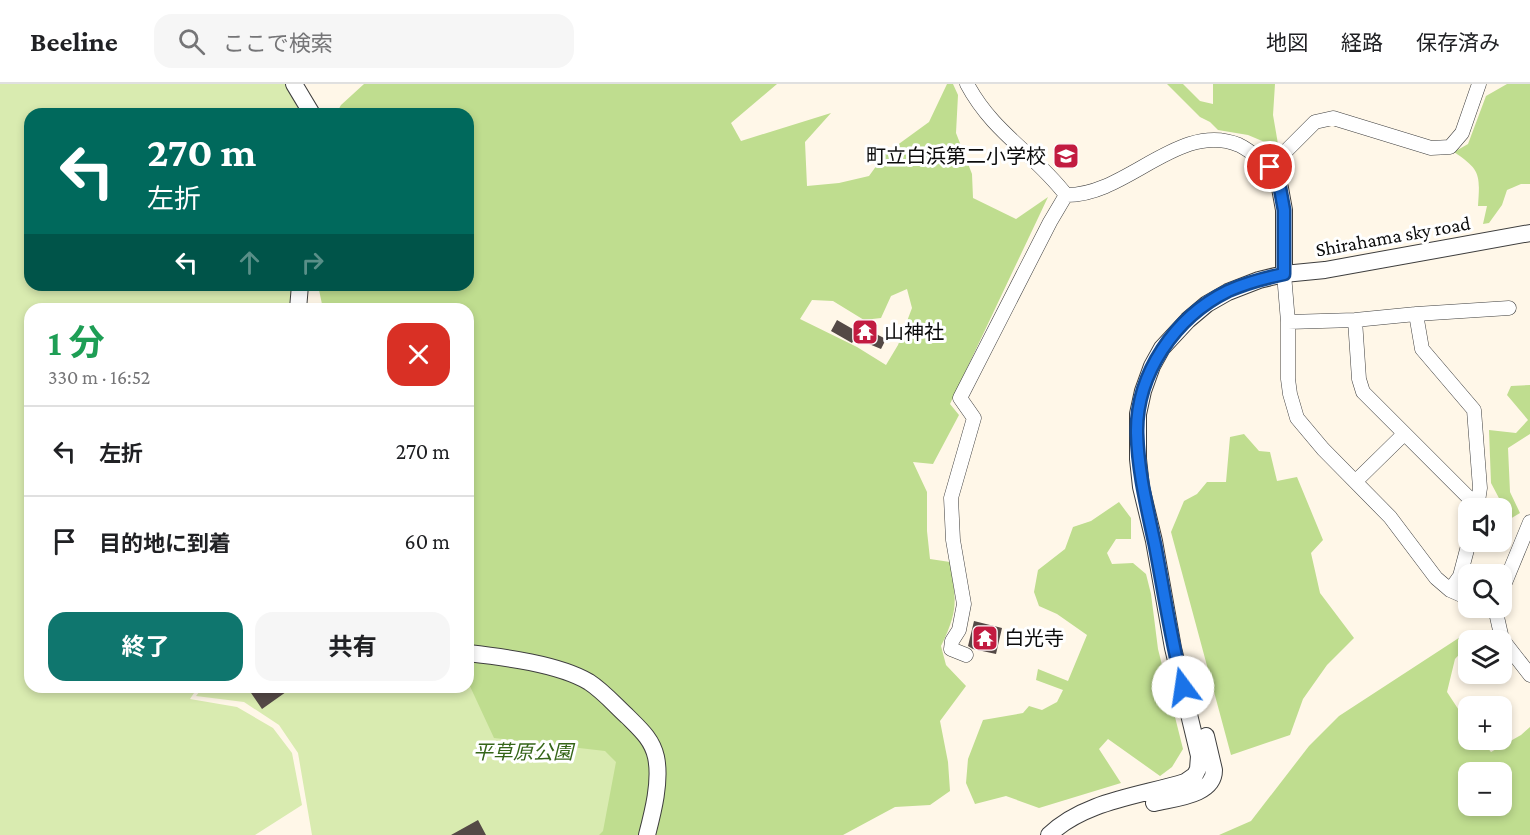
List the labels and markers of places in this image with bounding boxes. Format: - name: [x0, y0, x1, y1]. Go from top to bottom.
- school or university icon: 町立白浜第二小学校: [1051, 141, 1081, 171]
- pin: [1244, 141, 1295, 192]
- place label: 町立白浜第二小学校: [866, 145, 1046, 167]
- temple icon: 山神社: [850, 317, 880, 347]
- place label: 山神社: [884, 321, 944, 343]
- temple icon: 白光寺: [970, 623, 1000, 653]
- place label: 白光寺: [1004, 627, 1064, 649]

